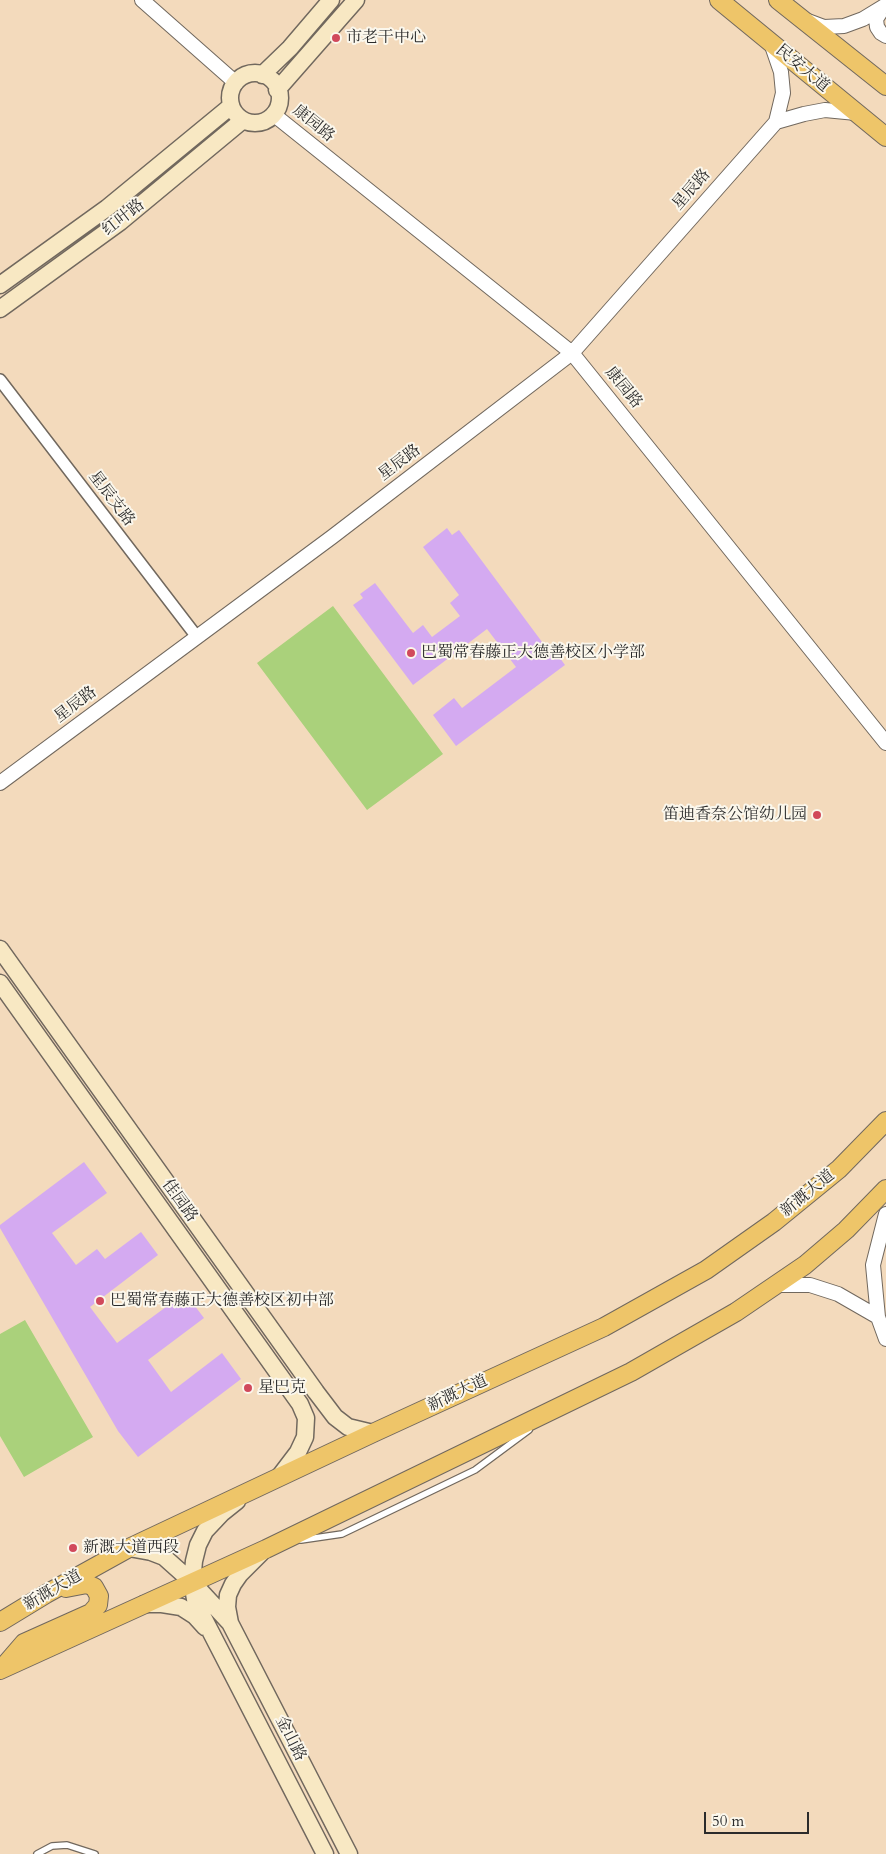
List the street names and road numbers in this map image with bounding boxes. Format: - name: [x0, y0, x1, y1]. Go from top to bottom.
- street label: 民安大道: [771, 41, 833, 97]
- street label: 康园路: [288, 101, 338, 147]
- street label: 星辰路: [669, 166, 715, 214]
- street label: 红叶路: [99, 196, 149, 240]
- street label: 康园路: [600, 363, 646, 413]
- street label: 星辰路: [375, 441, 425, 485]
- street label: 星辰支路: [84, 468, 138, 530]
- street label: 星辰路: [51, 683, 101, 727]
- street label: 新溉大道: [777, 1166, 839, 1222]
- street label: 佳园路: [157, 1176, 201, 1226]
- street label: 新溉大道: [425, 1372, 491, 1416]
- street label: 新溉大道: [20, 1567, 86, 1615]
- street label: 金山路: [271, 1713, 309, 1765]

